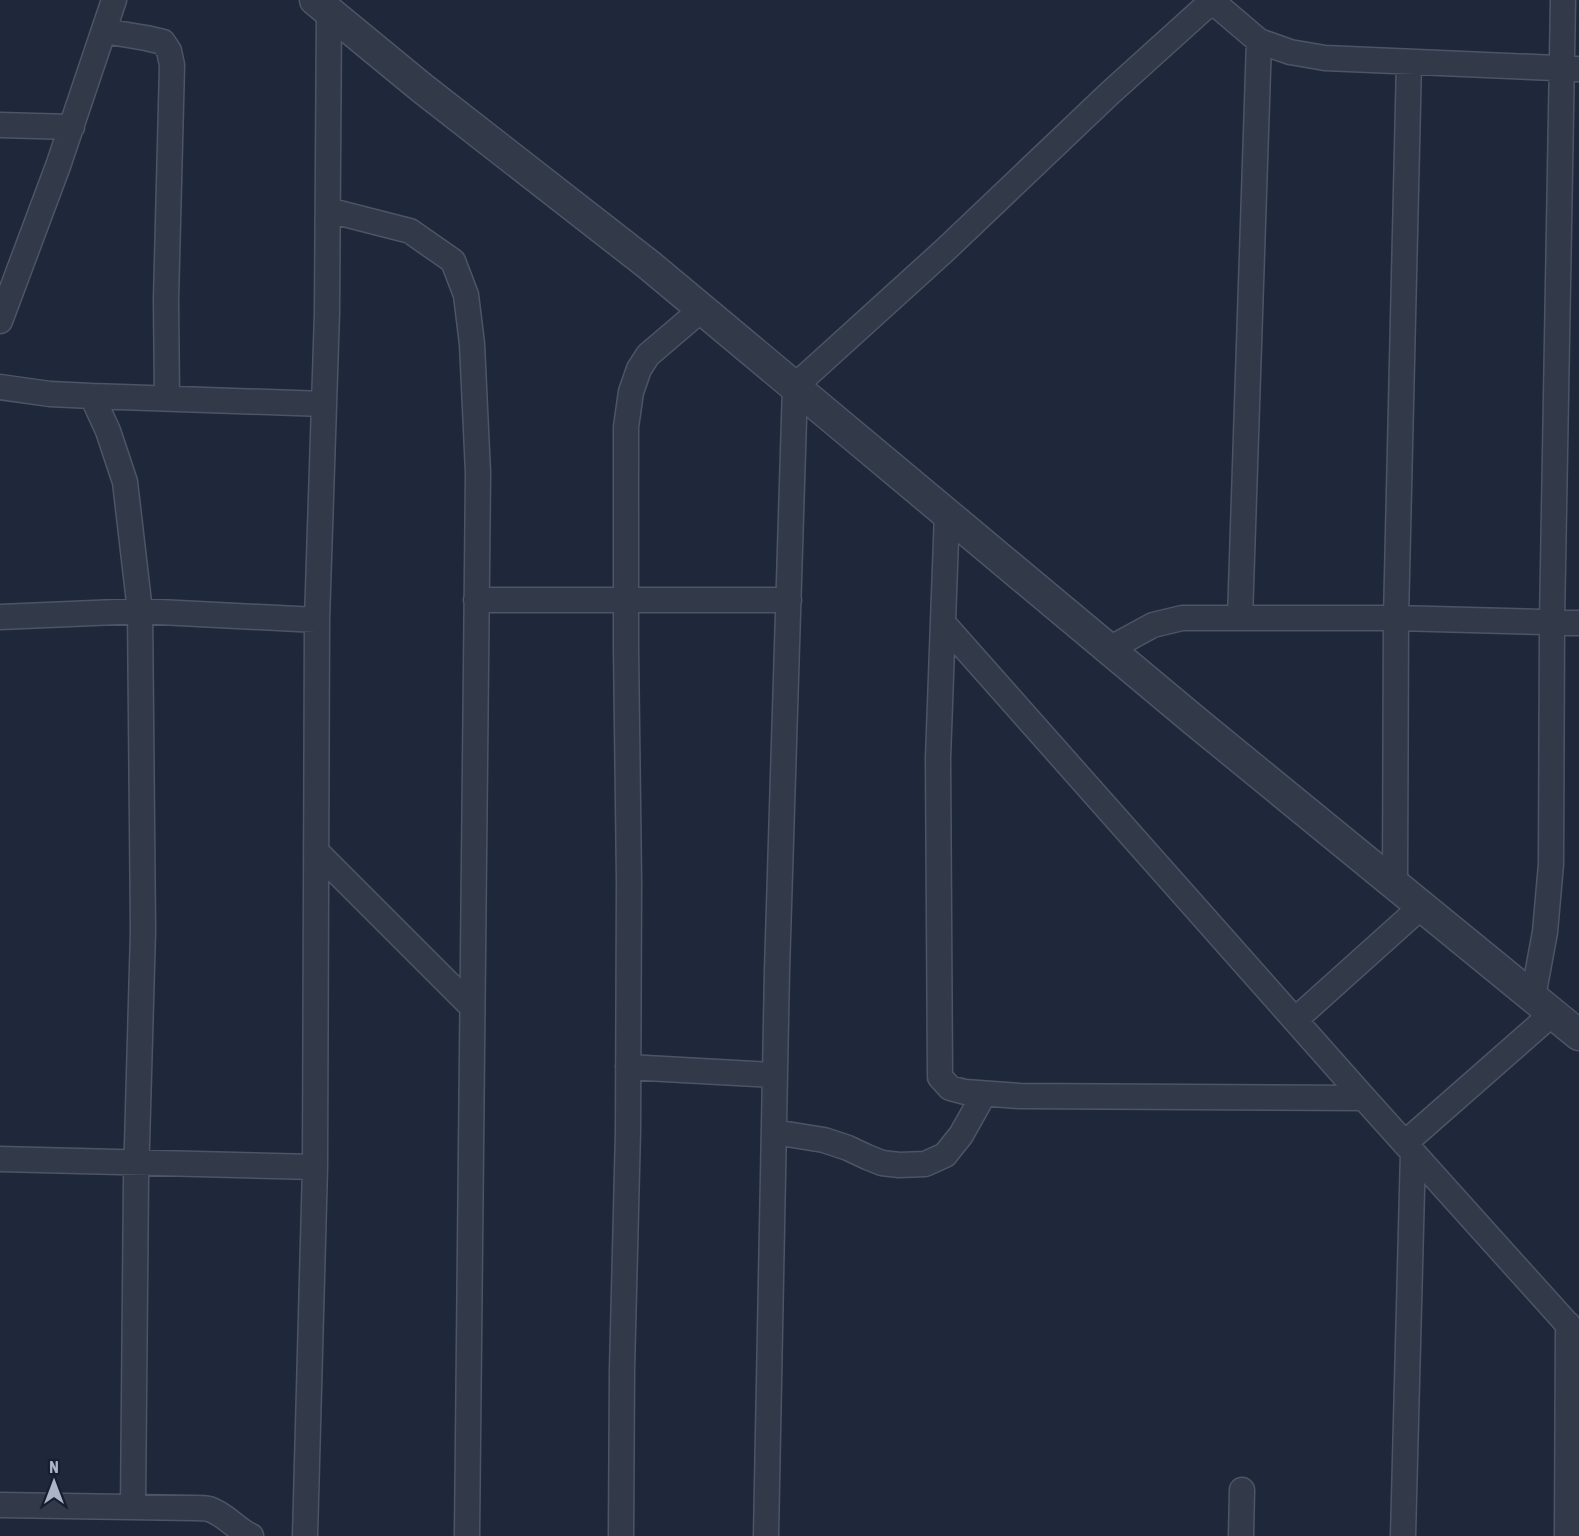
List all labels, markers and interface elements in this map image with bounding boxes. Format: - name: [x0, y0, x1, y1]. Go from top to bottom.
- north arrow: [24, 1452, 84, 1512]
- text: N: [49, 1458, 59, 1476]

